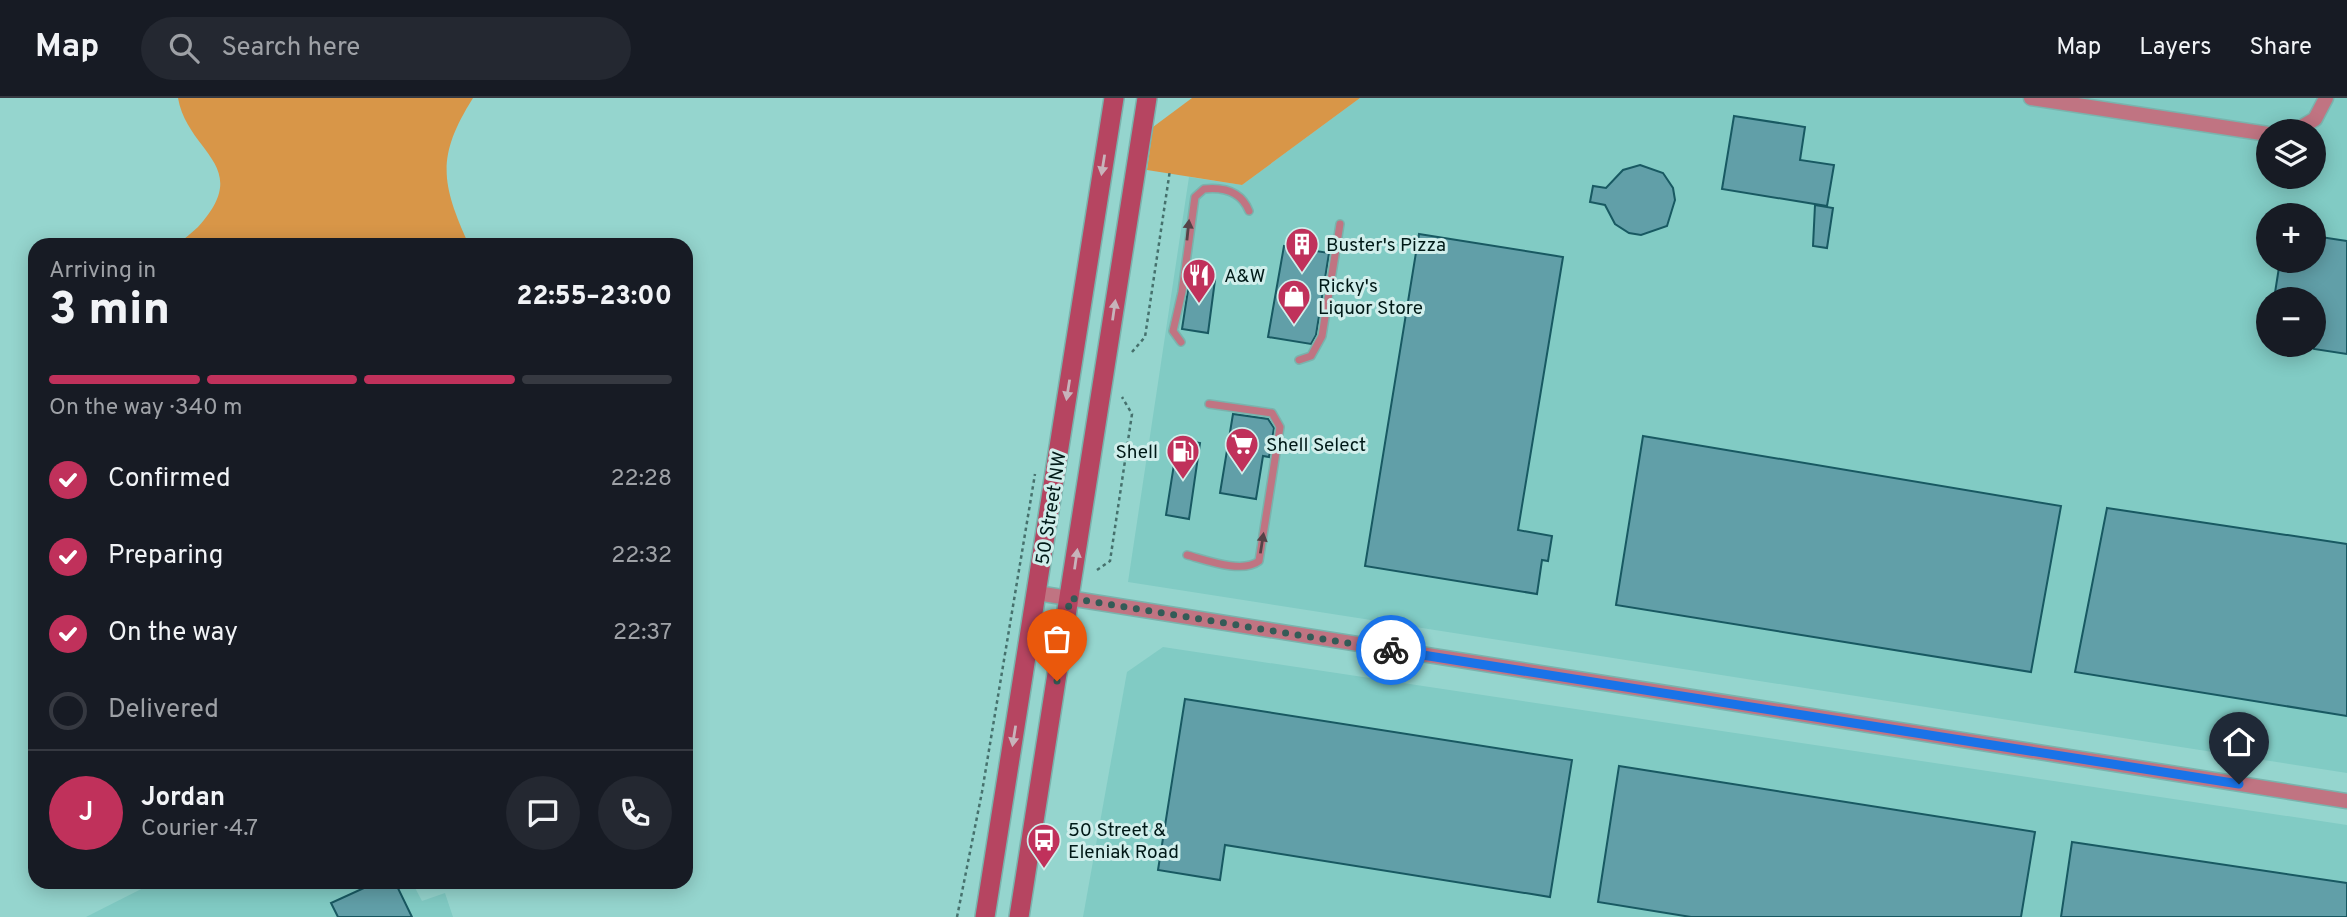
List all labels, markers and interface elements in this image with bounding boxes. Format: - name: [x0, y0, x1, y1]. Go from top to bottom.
- search box: [141, 17, 631, 80]
- text: Map: [35, 27, 99, 69]
- icon: search: [165, 29, 203, 67]
- text: Search here: [221, 32, 360, 65]
- text: Map: [2056, 33, 2101, 63]
- text: Layers: [2139, 33, 2211, 63]
- text: Share: [2249, 33, 2312, 63]
- map controls: [2256, 119, 2326, 357]
- button: layers: [2256, 119, 2326, 189]
- one-way arrow: [1098, 155, 1109, 177]
- button: +: [2256, 203, 2326, 273]
- one-way arrow: [1183, 219, 1194, 241]
- building icon: Buster's Pizza: [1283, 225, 1321, 274]
- place label: Buster's Pizza: [1326, 234, 1446, 258]
- restaurant icon: A&W: [1180, 256, 1218, 305]
- text: Arriving in: [49, 257, 156, 286]
- place label: A&W: [1224, 265, 1265, 289]
- place label: Ricky's Liquor Store: [1318, 275, 1423, 321]
- shop icon: Ricky's Liquor Store: [1275, 277, 1313, 326]
- text: 22:55–23:00: [517, 281, 672, 314]
- text: 3 min: [49, 282, 170, 341]
- button: −: [2256, 287, 2326, 357]
- one-way arrow: [1109, 299, 1120, 321]
- one-way arrow: [1063, 379, 1074, 401]
- text: On the way · 340 m: [49, 394, 243, 423]
- supermarket icon: Shell Select: [1223, 425, 1261, 474]
- fuel station icon: Shell: [1164, 432, 1202, 481]
- place label: Shell Select: [1266, 434, 1366, 458]
- place label: Shell: [1115, 441, 1158, 465]
- street label: 50 Street NW: [1031, 450, 1073, 567]
- icon: check: [49, 461, 87, 499]
- text: Confirmed: [108, 463, 231, 496]
- text: 22:28: [611, 465, 672, 494]
- one-way arrow: [1257, 532, 1268, 554]
- icon: check: [49, 538, 87, 576]
- text: Preparing: [108, 540, 223, 573]
- text: 22:32: [611, 542, 672, 571]
- one-way arrow: [1070, 548, 1081, 570]
- pin: [1027, 609, 1087, 681]
- icon: check: [49, 615, 87, 653]
- courier: [1356, 615, 1426, 685]
- text: On the way: [108, 617, 238, 650]
- text: 22:37: [613, 619, 672, 648]
- icon: bag: [1038, 620, 1076, 658]
- icon: bike: [1372, 631, 1410, 669]
- text: Delivered: [108, 694, 219, 727]
- pin: [2209, 712, 2269, 784]
- icon: home: [2220, 723, 2258, 761]
- one-way arrow: [1008, 725, 1019, 747]
- button: chat: [506, 776, 580, 850]
- button: phone: [598, 776, 672, 850]
- text: Jordan: [141, 782, 225, 815]
- text: J: [79, 797, 93, 830]
- text: Courier · 4.7: [141, 815, 258, 844]
- place label: 50 Street & Eleniak Road: [1068, 819, 1179, 865]
- bus stop icon: 50 Street & Eleniak Road: [1025, 821, 1063, 870]

